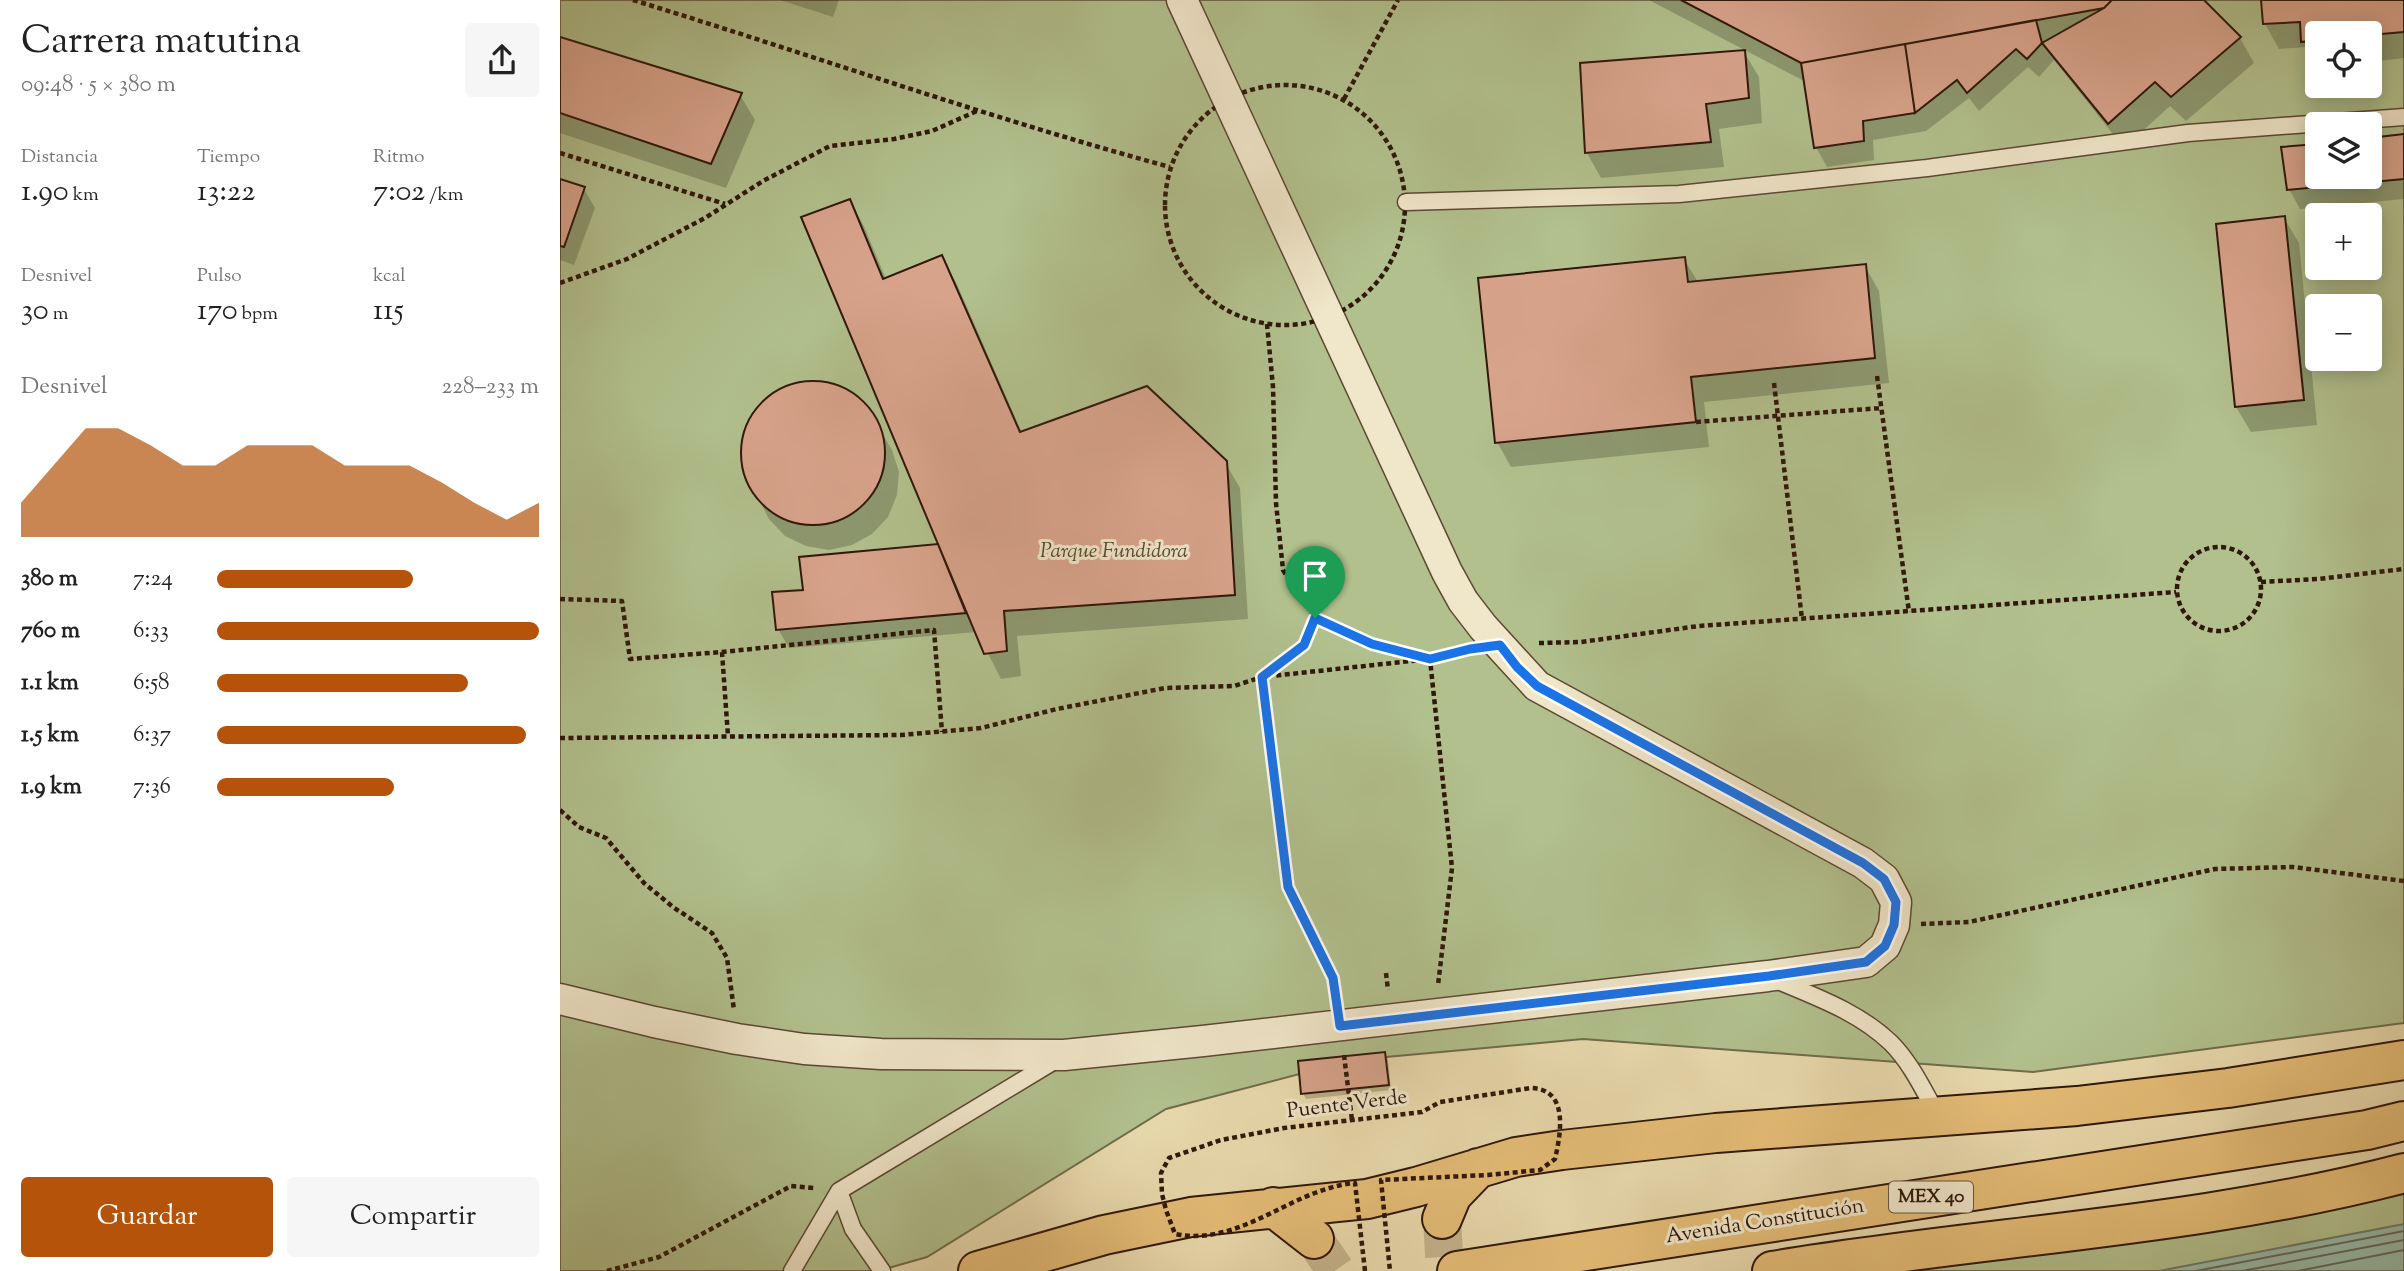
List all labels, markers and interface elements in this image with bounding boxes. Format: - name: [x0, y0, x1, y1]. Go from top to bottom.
- text: Carrera matutina: [21, 16, 301, 70]
- map controls: [2305, 21, 2382, 371]
- button: locate: [2305, 21, 2382, 98]
- button: share: [465, 23, 539, 97]
- text: 09:48 · 5 × 380 m: [21, 69, 176, 102]
- button: layers: [2305, 112, 2382, 189]
- text: Distancia: [21, 144, 98, 171]
- text: Tiempo: [197, 144, 260, 171]
- text: Ritmo: [373, 144, 424, 171]
- text: 1.90: [21, 171, 69, 214]
- text: 13:22: [197, 171, 255, 214]
- text: 7:02: [373, 171, 425, 214]
- text: km: [69, 182, 99, 209]
- text: /km: [425, 182, 464, 209]
- button: +: [2305, 203, 2382, 280]
- text: Desnivel: [21, 263, 92, 290]
- text: Pulso: [197, 263, 242, 290]
- text: kcal: [373, 263, 406, 290]
- text: 30: [21, 290, 49, 333]
- text: 170: [197, 290, 238, 333]
- text: 115: [373, 290, 404, 333]
- button: −: [2305, 294, 2382, 371]
- text: m: [49, 301, 69, 328]
- text: bpm: [238, 301, 278, 328]
- text: Desnivel: [21, 371, 107, 404]
- text: 228–233 m: [441, 371, 539, 404]
- park label: Parque Fundidora: [1040, 537, 1188, 567]
- pin: [1285, 546, 1345, 618]
- icon: arrive: [1296, 557, 1334, 595]
- text: 380 m: [21, 563, 78, 596]
- text: 7:24: [133, 563, 173, 596]
- text: 760 m: [21, 615, 80, 648]
- text: 6:33: [133, 615, 169, 648]
- text: 1.1 km: [21, 667, 79, 700]
- text: 6:58: [133, 667, 170, 700]
- text: 1.5 km: [21, 719, 79, 752]
- text: 6:37: [133, 719, 171, 752]
- text: 1.9 km: [21, 771, 82, 804]
- text: 7:36: [133, 771, 171, 804]
- street label: Puente Verde: [1285, 1083, 1409, 1127]
- button: Guardar: [21, 1177, 273, 1257]
- button: Compartir: [287, 1177, 539, 1257]
- road number: MEX 40: [1889, 1182, 1973, 1212]
- street label: Avenida Constitución: [1664, 1192, 1866, 1252]

